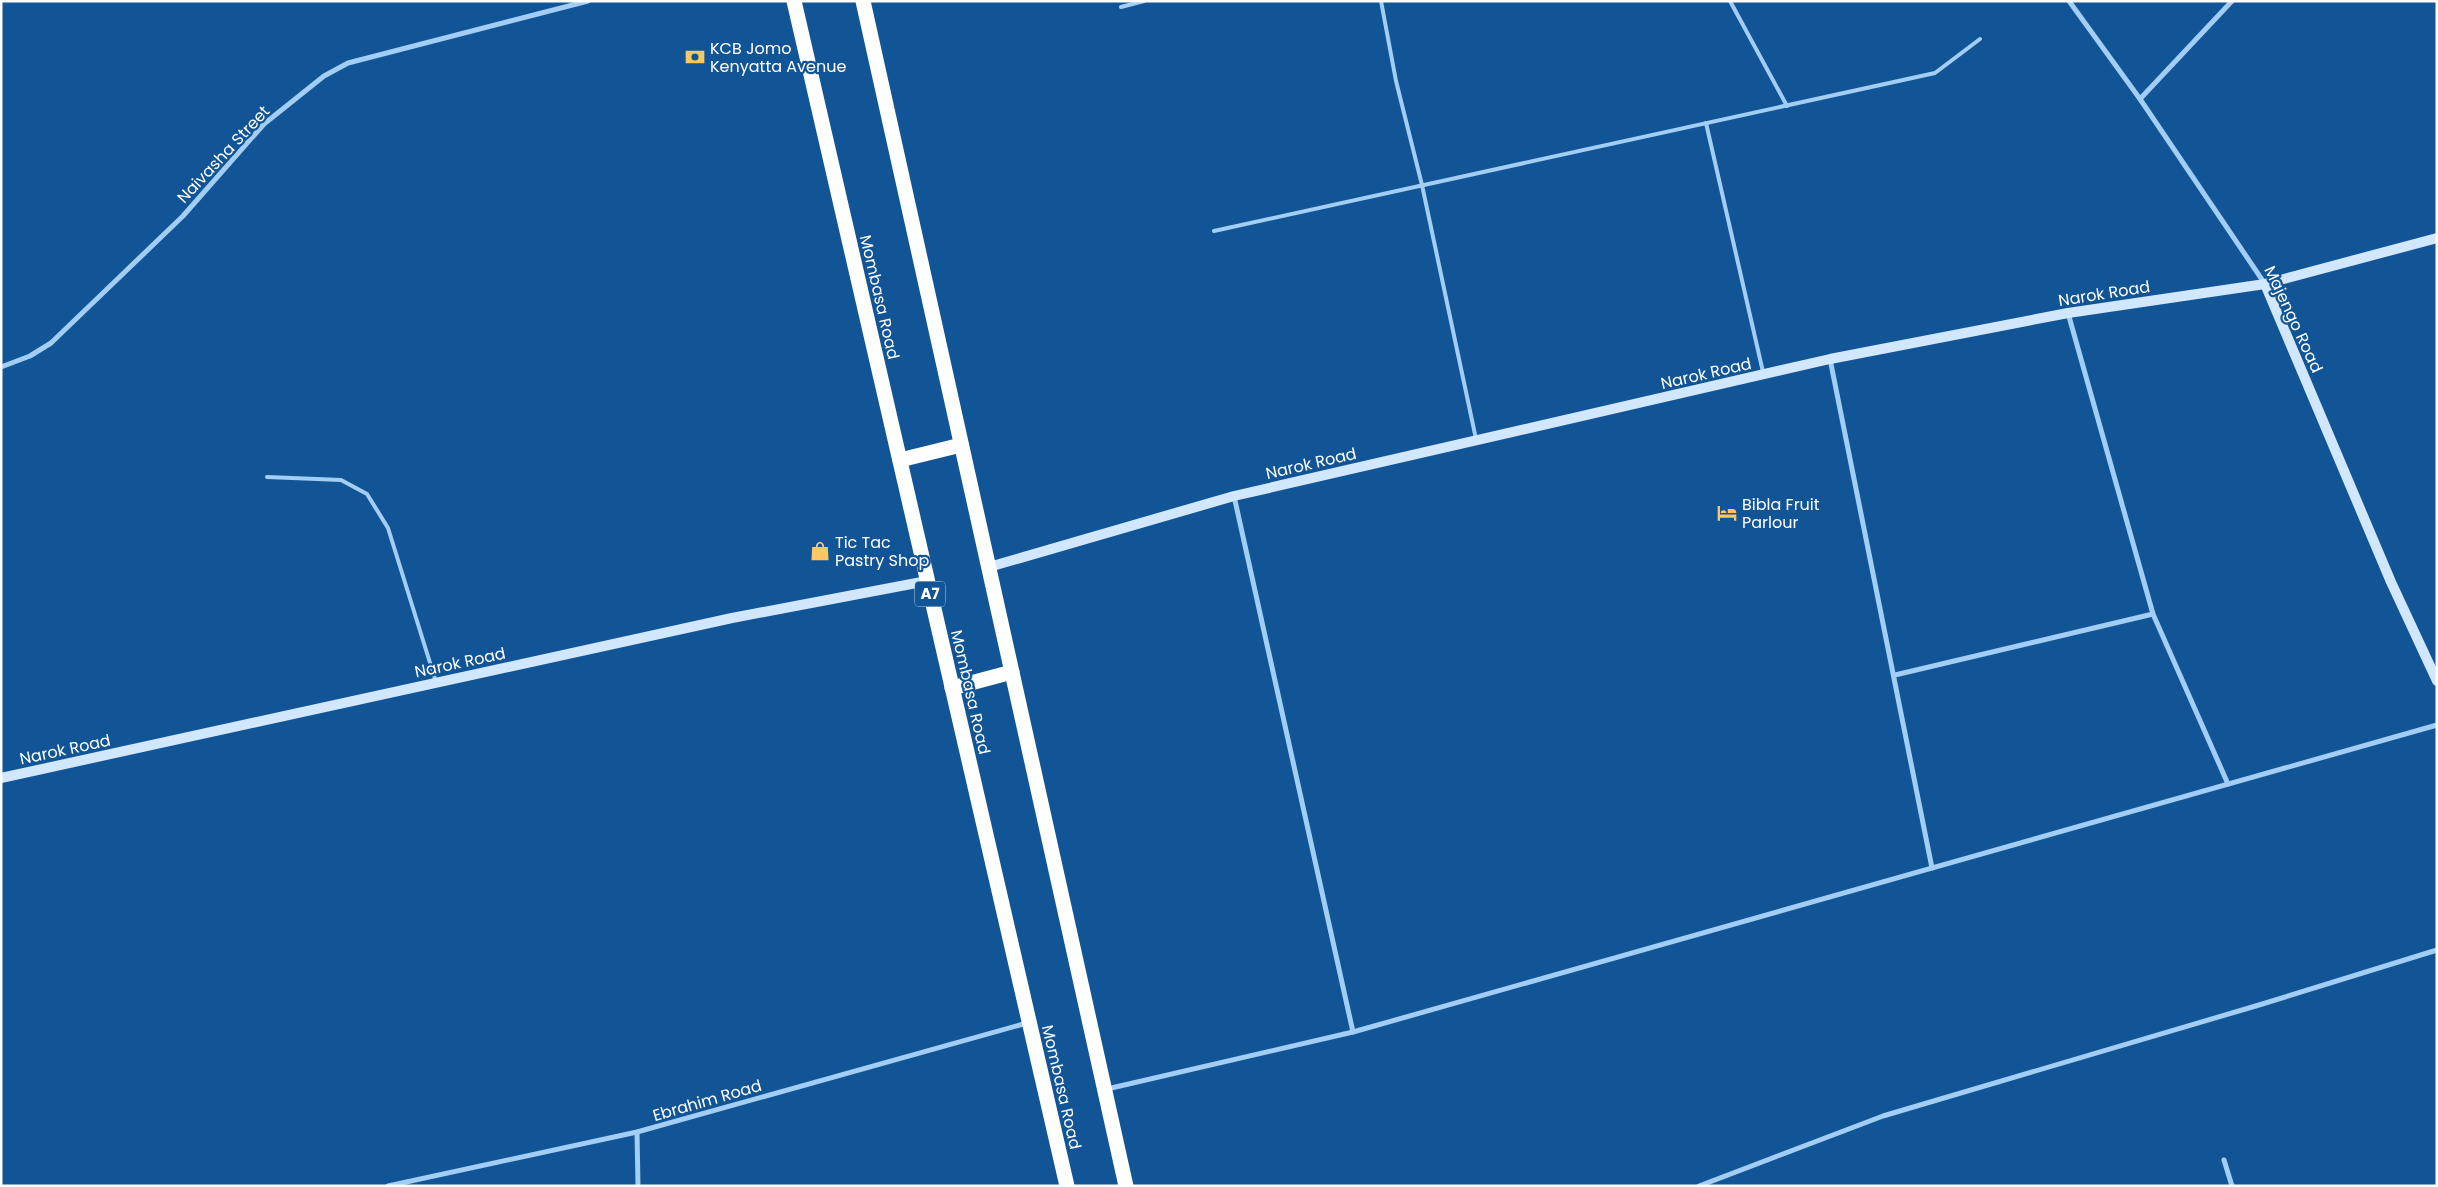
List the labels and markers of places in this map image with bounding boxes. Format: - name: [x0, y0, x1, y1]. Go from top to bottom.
- place label: KCB Jomo Kenyatta Avenue: [710, 37, 846, 78]
- bank icon: KCB Jomo Kenyatta Avenue: [684, 46, 706, 68]
- place label: Bibla Fruit Parlour: [1742, 493, 1820, 534]
- hotel icon: Bibla Fruit Parlour: [1716, 502, 1738, 524]
- place label: Tic Tac Pastry Shop: [835, 531, 929, 572]
- shop icon: Tic Tac Pastry Shop: [809, 540, 831, 562]

